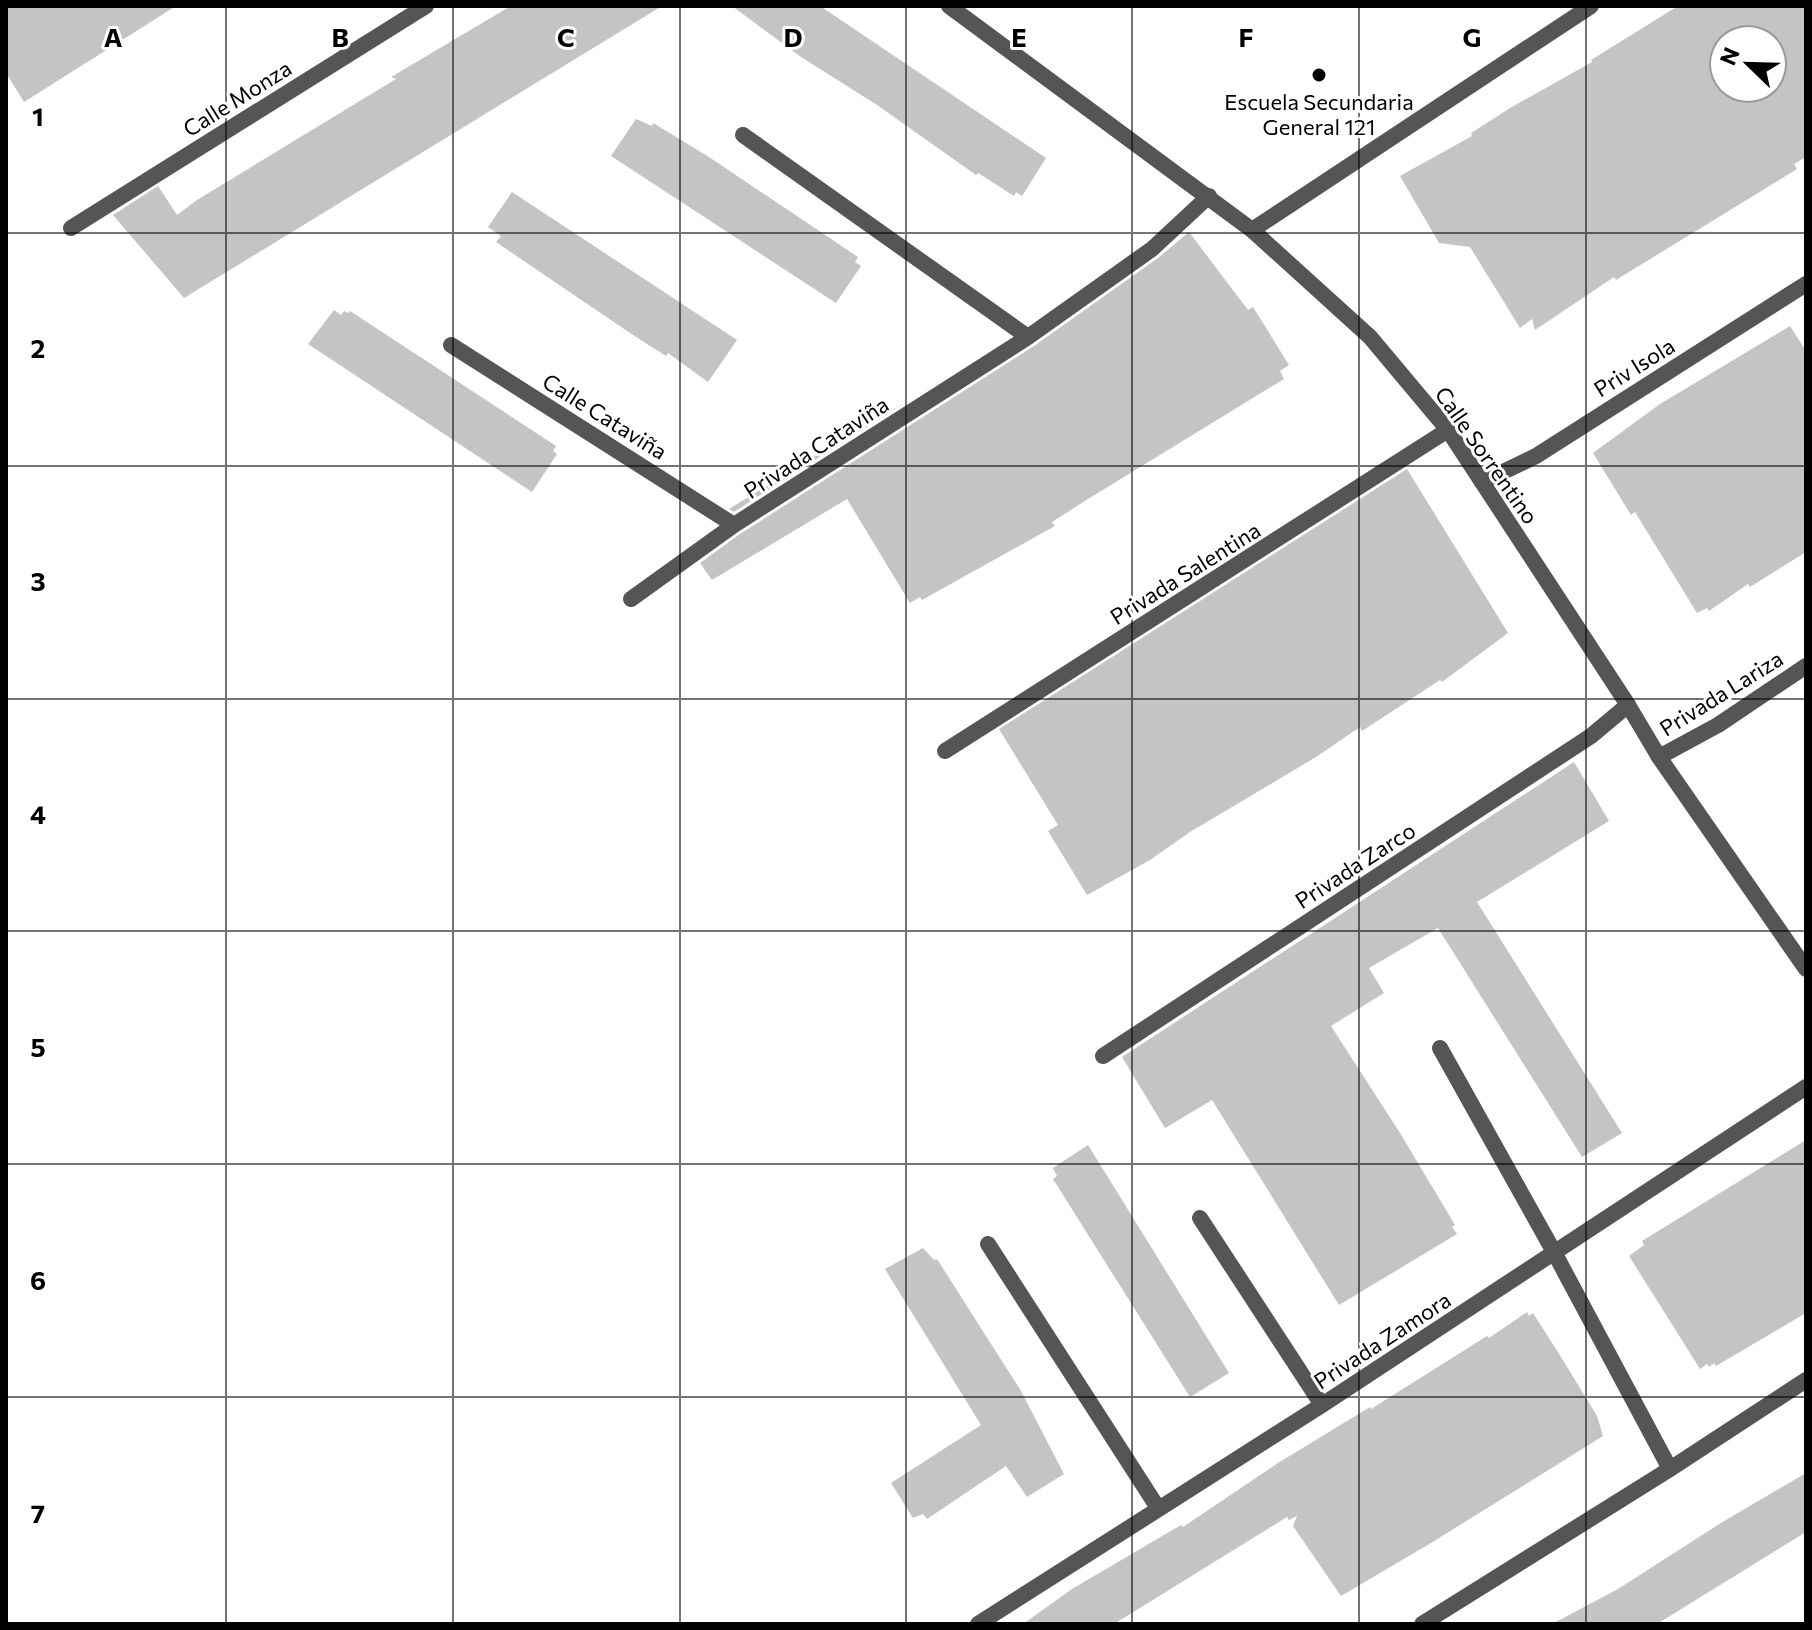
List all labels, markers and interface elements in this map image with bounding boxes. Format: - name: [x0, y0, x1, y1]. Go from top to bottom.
- text: A: [104, 21, 123, 52]
- text: B: [331, 21, 349, 52]
- text: C: [557, 21, 575, 52]
- text: D: [783, 21, 803, 52]
- text: E: [1011, 21, 1027, 52]
- text: F: [1238, 21, 1254, 52]
- text: G: [1463, 21, 1481, 52]
- north arrow: [1708, 24, 1788, 104]
- text: N: [1713, 43, 1745, 69]
- street label: Calle Monza: [178, 54, 296, 142]
- marker: Escuela Secundaria General 121: [1310, 66, 1328, 84]
- place label: Escuela Secundaria General 121: [1224, 88, 1414, 140]
- text: 1: [32, 100, 44, 131]
- text: 2: [31, 332, 45, 363]
- street label: Priv Isola: [1589, 332, 1679, 402]
- street label: Calle Cataviña: [538, 367, 672, 465]
- street label: Calle Sorrentino: [1430, 381, 1544, 529]
- street label: Privada Cataviña: [739, 390, 893, 504]
- street label: Privada Salentina: [1105, 516, 1265, 630]
- text: 3: [30, 565, 46, 596]
- street label: Privada Lariza: [1654, 644, 1788, 742]
- text: 4: [30, 798, 46, 829]
- street label: Privada Zarco: [1290, 816, 1420, 914]
- text: 5: [30, 1031, 46, 1062]
- text: 6: [30, 1264, 46, 1295]
- street label: Privada Zamora: [1308, 1286, 1456, 1394]
- text: 7: [31, 1497, 45, 1528]

